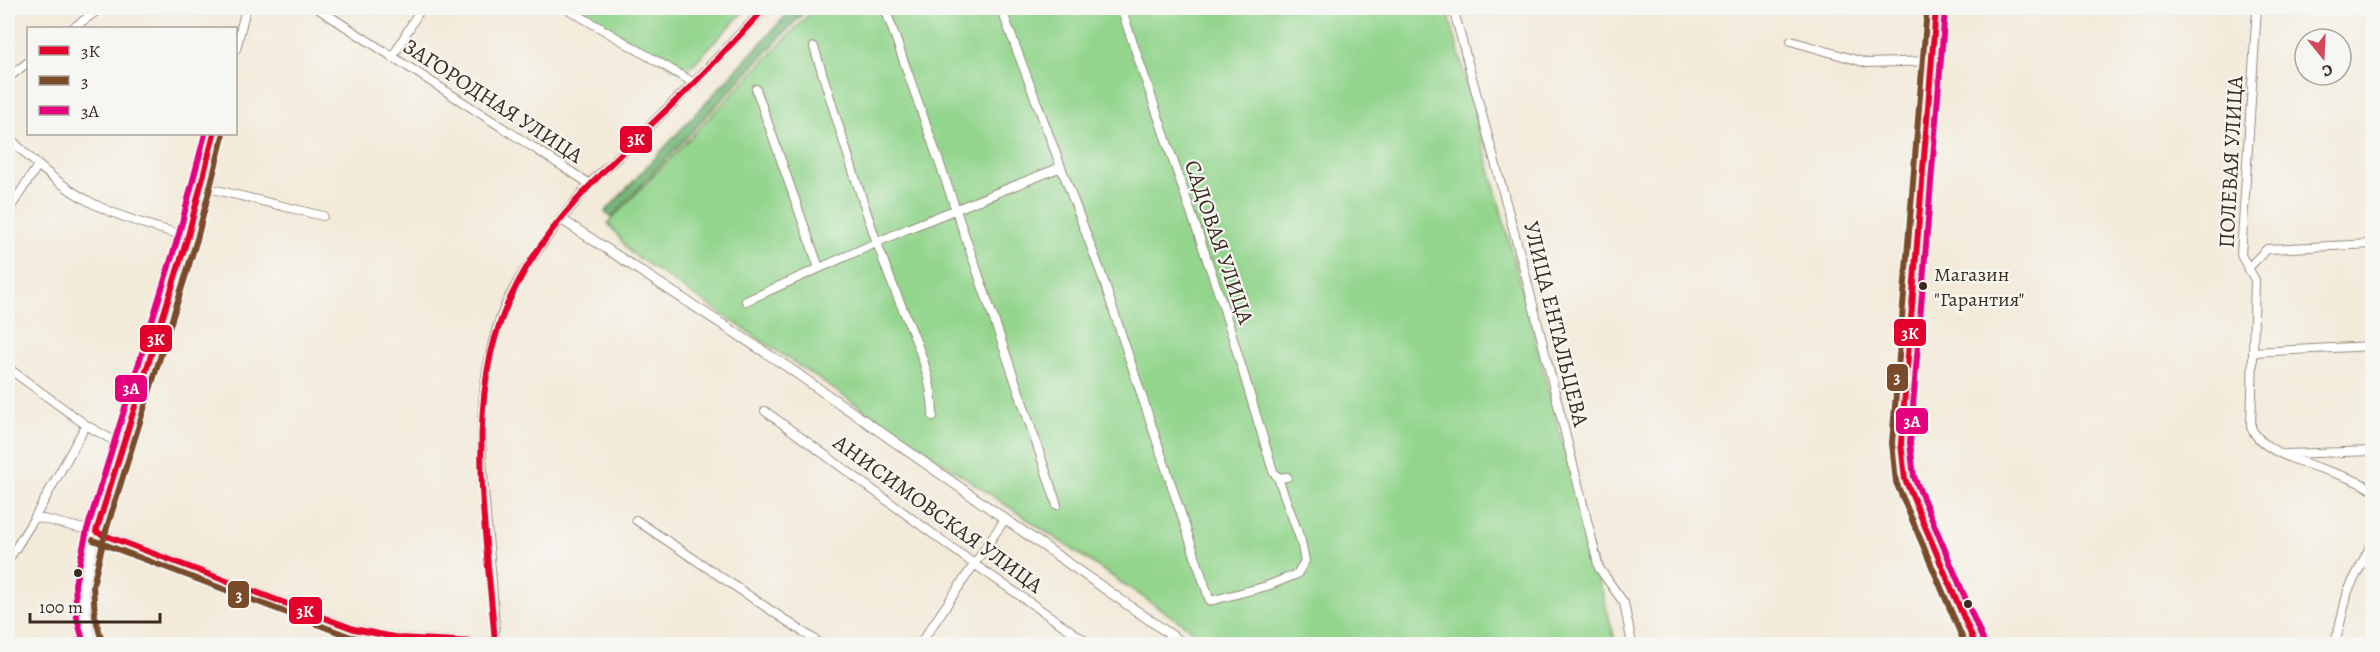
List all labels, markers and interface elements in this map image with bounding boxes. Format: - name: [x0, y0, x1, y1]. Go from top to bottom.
- legend: [27, 27, 237, 135]
- north arrow: [2293, 27, 2353, 87]
- street label: ЗАГОРОДНАЯ УЛИЦА: [397, 32, 590, 171]
- text: 3К: [81, 39, 100, 63]
- text: С: [2319, 58, 2335, 82]
- text: 3: [81, 69, 89, 93]
- street label: ПОЛЕВАЯ УЛИЦА: [2212, 74, 2251, 249]
- text: 3А: [81, 99, 99, 123]
- line badge: 3К: [619, 125, 653, 154]
- text: 3К: [627, 129, 645, 151]
- street label: САДОВАЯ УЛИЦА: [1177, 156, 1261, 329]
- street label: УЛИЦА ЕНТАЛЬЦЕВА: [1516, 218, 1596, 431]
- place label: Магазин "Гарантия": [1934, 261, 2024, 313]
- marker: Магазин "Гарантия": [1917, 280, 1929, 292]
- line badge: 3К: [1893, 318, 1927, 347]
- text: 3К: [1901, 323, 1919, 345]
- line badge: 3К: [139, 324, 173, 353]
- text: 3К: [147, 329, 165, 351]
- line badge: 3: [1886, 363, 1909, 392]
- text: 3: [1894, 367, 1901, 389]
- line badge: 3А: [114, 374, 148, 403]
- text: 3А: [123, 378, 140, 400]
- line badge: 3А: [1895, 407, 1929, 435]
- text: 3А: [1904, 411, 1921, 433]
- street label: АНИСИМОВСКАЯ УЛИЦА: [826, 427, 1050, 601]
- unlabelled marker: [72, 567, 84, 579]
- line badge: 3: [227, 580, 250, 609]
- text: 3: [236, 585, 243, 607]
- scale bar: [30, 586, 160, 624]
- text: 100 m: [39, 595, 83, 619]
- line badge: 3К: [288, 596, 323, 625]
- unlabelled marker: [1962, 598, 1974, 610]
- text: 3К: [296, 601, 314, 623]

